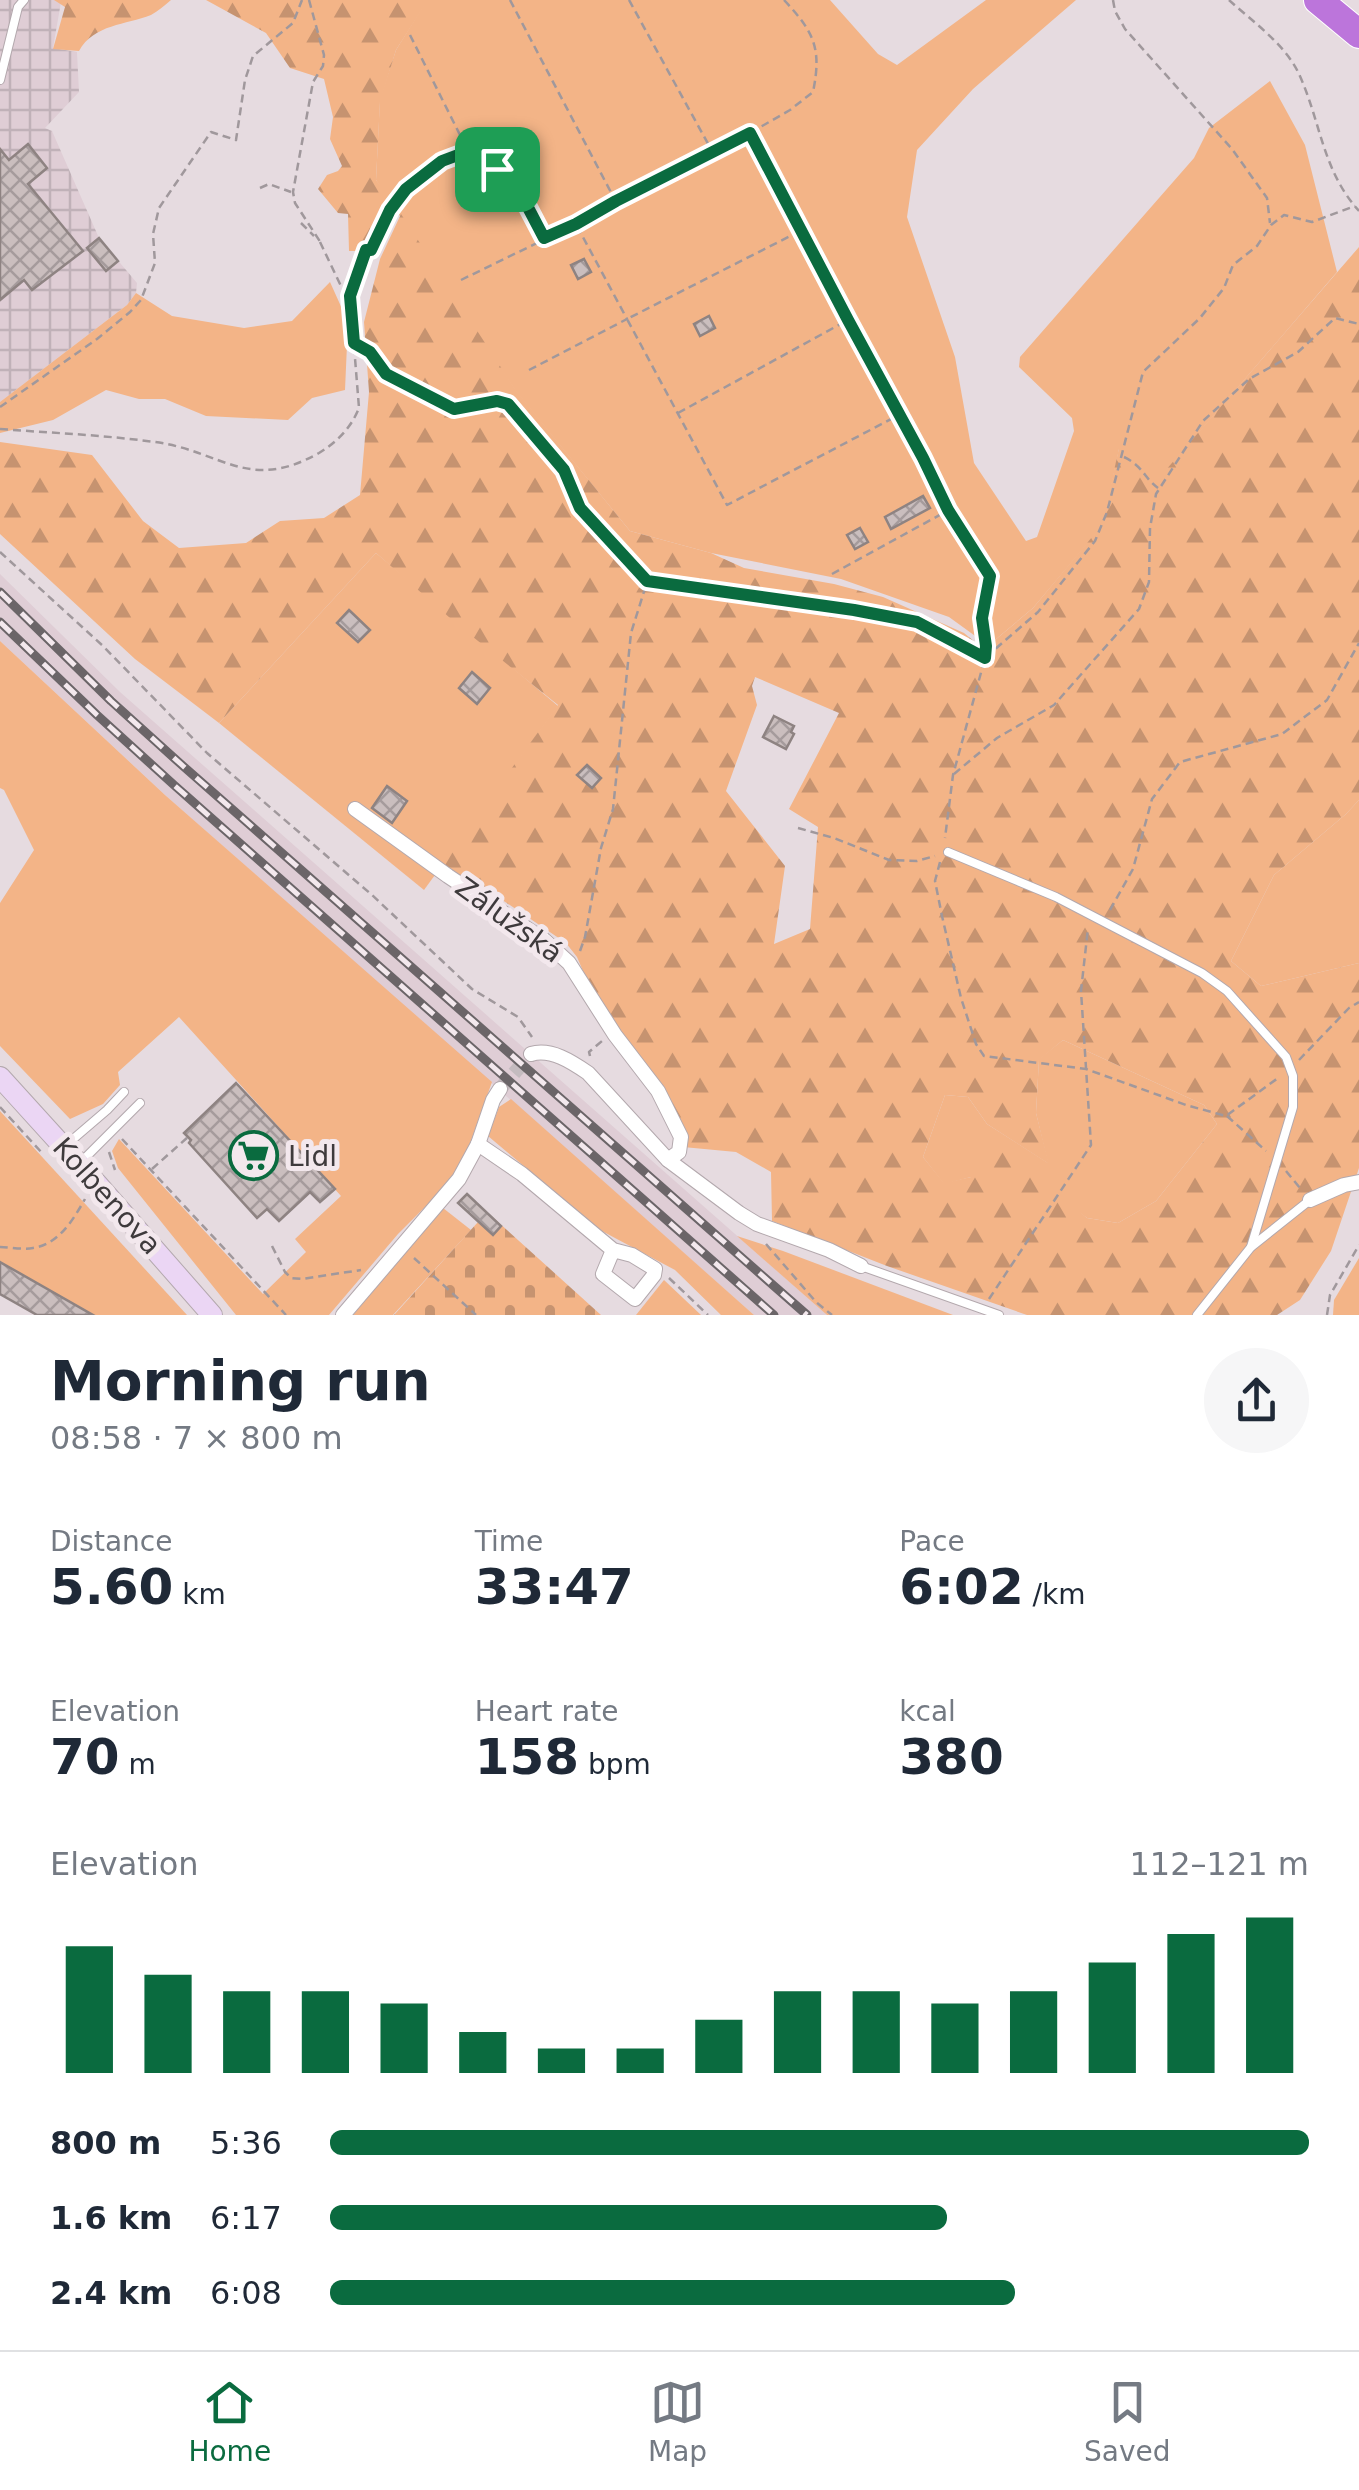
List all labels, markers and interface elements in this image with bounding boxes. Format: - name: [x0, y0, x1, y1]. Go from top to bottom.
- pin: [455, 127, 540, 212]
- icon: arrive: [470, 142, 525, 197]
- street label: Zálužská: [449, 870, 569, 970]
- supermarket icon: Lidl: [227, 1130, 279, 1182]
- street label: Kolbenova: [46, 1131, 168, 1261]
- place label: Lidl: [288, 1140, 337, 1173]
- button: share: [1204, 1348, 1309, 1453]
- text: Morning run: [50, 1349, 431, 1413]
- text: 08:58 · 7 × 800 m: [50, 1419, 343, 1457]
- text: Distance: [50, 1525, 172, 1558]
- text: Time: [475, 1525, 543, 1558]
- text: Pace: [899, 1525, 965, 1558]
- text: 5.60: [50, 1558, 173, 1616]
- text: 33:47: [475, 1558, 634, 1616]
- text: 6:02: [899, 1558, 1024, 1616]
- text: km: [173, 1578, 226, 1611]
- text: /km: [1024, 1578, 1086, 1611]
- text: Elevation: [50, 1695, 180, 1728]
- text: Heart rate: [475, 1695, 618, 1728]
- text: kcal: [899, 1695, 956, 1728]
- text: 70: [50, 1728, 120, 1786]
- text: 158: [475, 1728, 579, 1786]
- text: 380: [899, 1728, 1004, 1786]
- text: m: [120, 1748, 156, 1781]
- text: bpm: [579, 1748, 651, 1781]
- text: Elevation: [50, 1845, 199, 1883]
- text: 112–121 m: [1130, 1845, 1309, 1883]
- text: 800 m: [50, 2124, 161, 2162]
- text: 5:36: [210, 2124, 282, 2162]
- text: 1.6 km: [50, 2199, 172, 2237]
- text: 6:17: [210, 2199, 282, 2237]
- text: 2.4 km: [50, 2274, 172, 2312]
- text: 6:08: [210, 2274, 282, 2312]
- tab: Home: [188, 2375, 271, 2468]
- tab: Map: [648, 2375, 707, 2468]
- tab: Saved: [1084, 2375, 1171, 2468]

